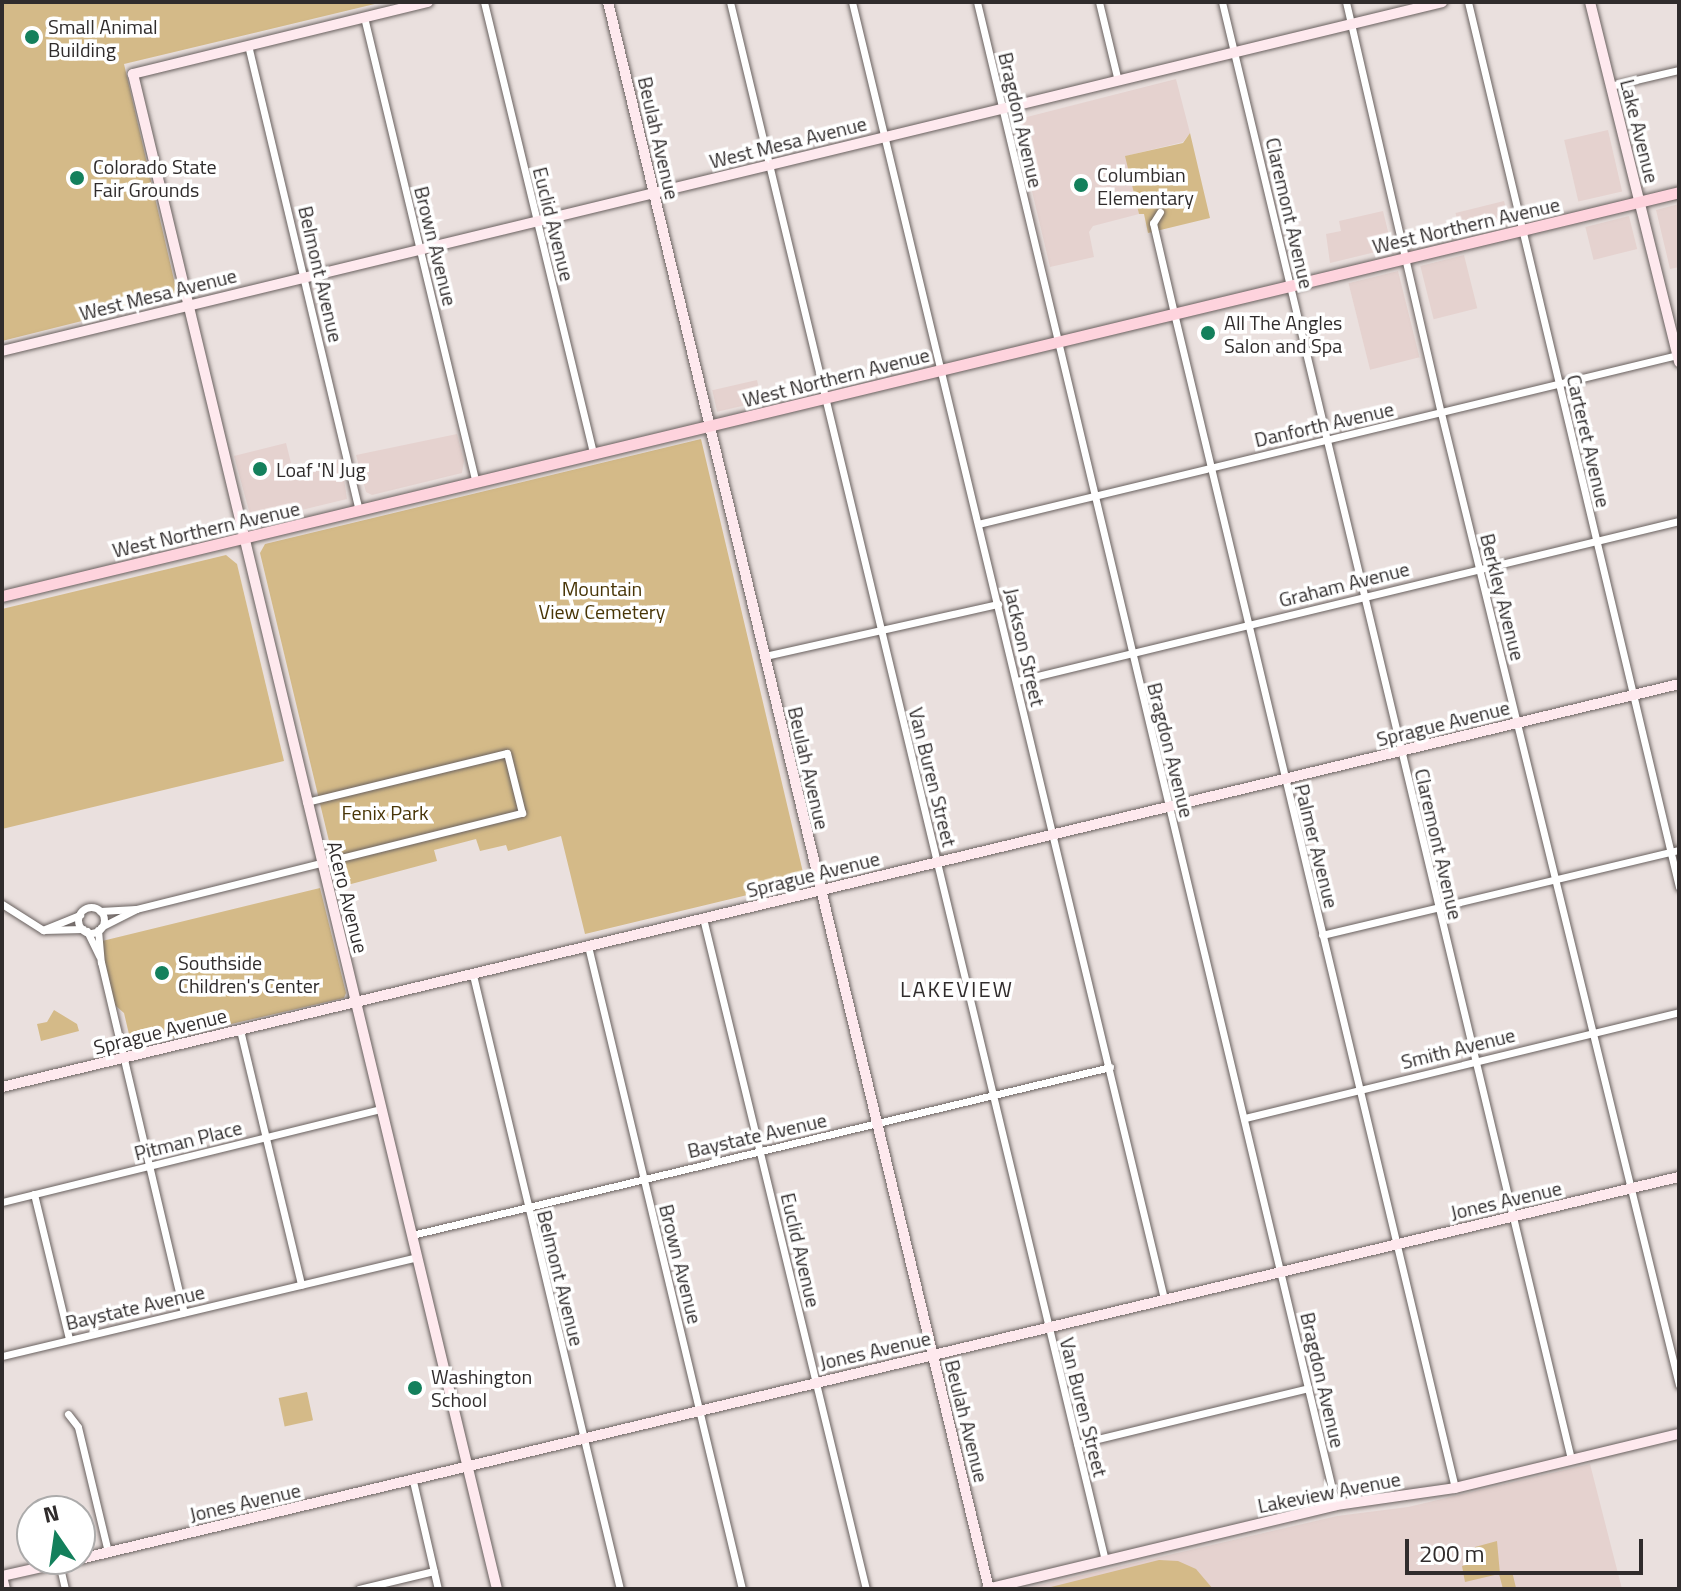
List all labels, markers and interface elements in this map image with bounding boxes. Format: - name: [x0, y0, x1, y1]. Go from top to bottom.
- place label: Small Animal Building: [48, 14, 158, 61]
- marker: Small Animal Building: [23, 28, 41, 46]
- street label: Bragdon Avenue: [994, 50, 1048, 190]
- street label: Beulah Avenue: [633, 74, 685, 202]
- street label: Lake Avenue: [1616, 77, 1664, 185]
- street label: West Mesa Avenue: [707, 111, 869, 173]
- street label: Claremont Avenue: [1261, 135, 1319, 291]
- place label: Colorado State Fair Grounds: [93, 154, 217, 201]
- place label: Columbian Elementary: [1097, 162, 1194, 209]
- street label: Euclid Avenue: [528, 164, 580, 284]
- marker: Colorado State Fair Grounds: [68, 169, 86, 187]
- marker: Columbian Elementary: [1072, 176, 1090, 194]
- street label: Brown Avenue: [410, 184, 462, 308]
- street label: West Northern Avenue: [1370, 192, 1562, 258]
- street label: Belmont Avenue: [294, 204, 348, 344]
- street label: West Mesa Avenue: [77, 263, 239, 325]
- place label: All The Angles Salon and Spa: [1224, 310, 1342, 357]
- marker: All The Angles Salon and Spa: [1199, 324, 1217, 342]
- street label: West Northern Avenue: [740, 342, 932, 412]
- street label: Carteret Avenue: [1562, 372, 1616, 510]
- street label: Danforth Avenue: [1252, 396, 1396, 452]
- place label: Loaf 'N Jug: [276, 457, 366, 481]
- marker: Loaf 'N Jug: [251, 460, 269, 478]
- street label: West Northern Avenue: [110, 496, 302, 562]
- street label: Berkley Avenue: [1476, 531, 1530, 663]
- street label: Graham Avenue: [1276, 556, 1412, 612]
- park label: Mountain View Cemetery: [539, 577, 665, 624]
- street label: Jackson Street: [1000, 586, 1050, 708]
- street label: Bragdon Avenue: [1143, 680, 1199, 820]
- street label: Sprague Avenue: [1374, 695, 1512, 751]
- street label: Beulah Avenue: [783, 704, 835, 832]
- street label: Van Buren Street: [904, 705, 962, 849]
- street label: Claremont Avenue: [1410, 766, 1468, 922]
- street label: Palmer Avenue: [1290, 781, 1344, 911]
- park label: Fenix Park: [341, 800, 429, 824]
- street label: Acero Avenue: [322, 838, 374, 956]
- street label: Sprague Avenue: [744, 846, 882, 902]
- place label: Southside Children's Center: [178, 950, 320, 997]
- marker: Southside Children's Center: [153, 964, 171, 982]
- district label: LAKEVIEW: [900, 977, 1014, 1003]
- street label: Sprague Avenue: [91, 1003, 229, 1059]
- street label: Smith Avenue: [1398, 1022, 1518, 1074]
- street label: Baystate Avenue: [685, 1107, 829, 1163]
- street label: Pitman Place: [132, 1115, 244, 1165]
- street label: Jones Avenue: [1448, 1176, 1564, 1224]
- street label: Euclid Avenue: [776, 1190, 826, 1310]
- street label: Brown Avenue: [655, 1202, 707, 1326]
- street label: Belmont Avenue: [533, 1208, 589, 1348]
- street label: Baystate Avenue: [63, 1279, 207, 1335]
- street label: Bragdon Avenue: [1296, 1310, 1350, 1450]
- street label: Jones Avenue: [817, 1326, 933, 1374]
- street label: Van Buren Street: [1055, 1335, 1113, 1479]
- street label: Beulah Avenue: [940, 1357, 994, 1485]
- place label: Washington School: [431, 1364, 532, 1411]
- marker: Washington School: [406, 1379, 424, 1397]
- street label: Lakeview Avenue: [1256, 1466, 1402, 1518]
- street label: Jones Avenue: [187, 1478, 303, 1526]
- north arrow: [16, 1495, 96, 1575]
- text: N: [40, 1495, 62, 1532]
- scale bar: [1409, 1523, 1647, 1573]
- text: 200 m: [1419, 1535, 1485, 1571]

